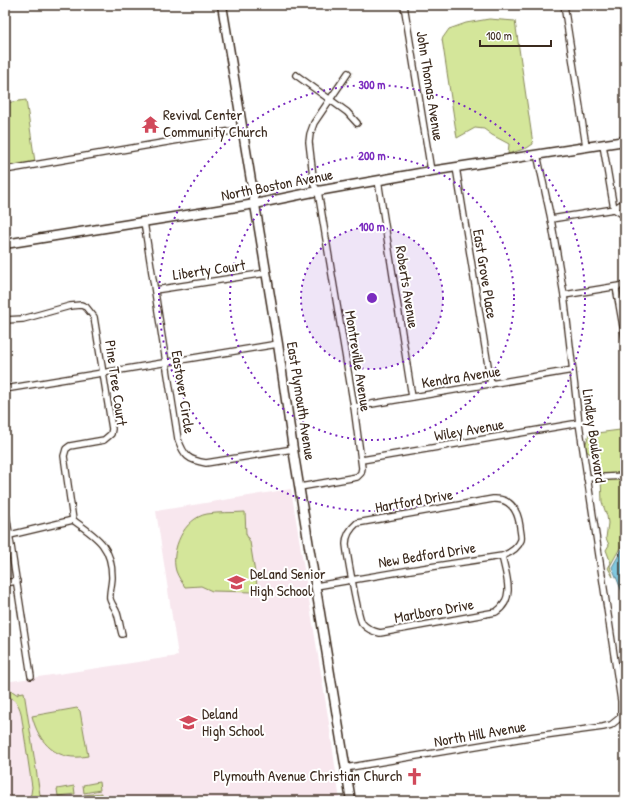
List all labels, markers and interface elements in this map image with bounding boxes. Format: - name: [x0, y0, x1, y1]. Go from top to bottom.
- scale bar: [480, 22, 551, 48]
- text: 100 m: [486, 27, 512, 44]
- street label: John Thomas Avenue: [411, 30, 450, 142]
- text: 300 m: [358, 76, 386, 93]
- place label: Revival Center Community Church: [163, 104, 267, 142]
- temple icon: Revival Center Community Church: [140, 114, 160, 134]
- text: 200 m: [358, 147, 386, 164]
- street label: North Boston Avenue: [219, 163, 335, 206]
- text: 100 m: [359, 218, 385, 235]
- street label: East Grove Place: [468, 228, 503, 320]
- street label: Roberts Avenue: [391, 244, 424, 330]
- street label: Liberty Court: [171, 254, 247, 285]
- centre of rings: [365, 291, 379, 305]
- street label: Montreville Avenue: [340, 309, 377, 413]
- street label: Pine Tree Court: [100, 339, 133, 428]
- street label: East Plymouth Avenue: [282, 340, 321, 462]
- street label: Eastover Circle: [167, 349, 200, 435]
- street label: Kendra Avenue: [420, 360, 502, 393]
- street label: Lindley Boulevard: [578, 388, 611, 484]
- street label: Wiley Avenue: [432, 413, 505, 446]
- street label: Hartford Drive: [373, 483, 454, 518]
- street label: New Bedford Drive: [377, 536, 477, 573]
- place label: DeLand Senior High School: [250, 563, 326, 601]
- school or university icon: DeLand Senior High School: [227, 573, 247, 593]
- street label: Marlboro Drive: [393, 593, 475, 628]
- place label: Deland High School: [202, 703, 264, 741]
- school or university icon: Deland High School: [179, 713, 199, 733]
- street label: North Hill Avenue: [432, 715, 528, 752]
- place label: Plymouth Avenue Christian Church: [213, 765, 402, 786]
- church icon: Plymouth Avenue Christian Church: [405, 766, 425, 786]

